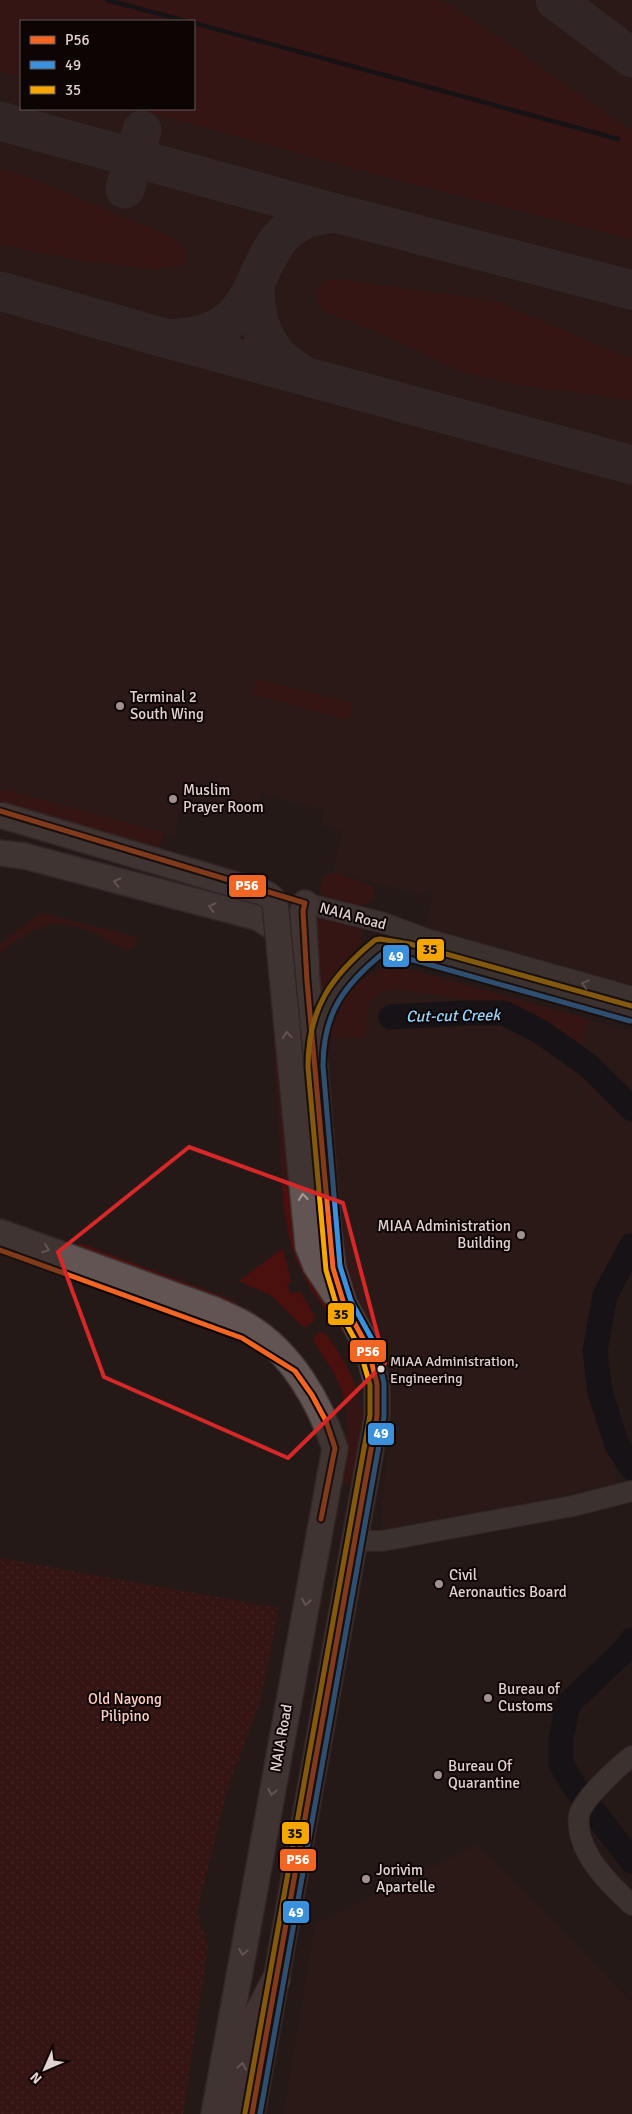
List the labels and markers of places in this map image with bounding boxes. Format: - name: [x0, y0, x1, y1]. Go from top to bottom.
- place label: Terminal 2 South Wing: [130, 688, 204, 723]
- marker: Terminal 2 South Wing: [114, 700, 126, 712]
- place label: Muslim Prayer Room: [183, 781, 264, 816]
- marker: Muslim Prayer Room: [167, 793, 179, 805]
- place label: MIAA Administration Building: [377, 1217, 511, 1252]
- marker: MIAA Administration Building: [515, 1229, 527, 1241]
- place label: MIAA Administration, Engineering: [390, 1353, 518, 1387]
- marker: MIAA Administration, Engineering: [376, 1364, 386, 1374]
- place label: Civil Aeronautics Board: [449, 1566, 567, 1601]
- marker: Civil Aeronautics Board: [433, 1578, 445, 1590]
- place label: Bureau of Customs: [498, 1680, 561, 1715]
- marker: Bureau of Customs: [482, 1692, 494, 1704]
- place label: Bureau Of Quarantine: [448, 1757, 520, 1792]
- marker: Bureau Of Quarantine: [432, 1769, 444, 1781]
- place label: Jorivim Apartelle: [376, 1861, 435, 1896]
- marker: Jorivim Apartelle: [360, 1873, 372, 1885]

